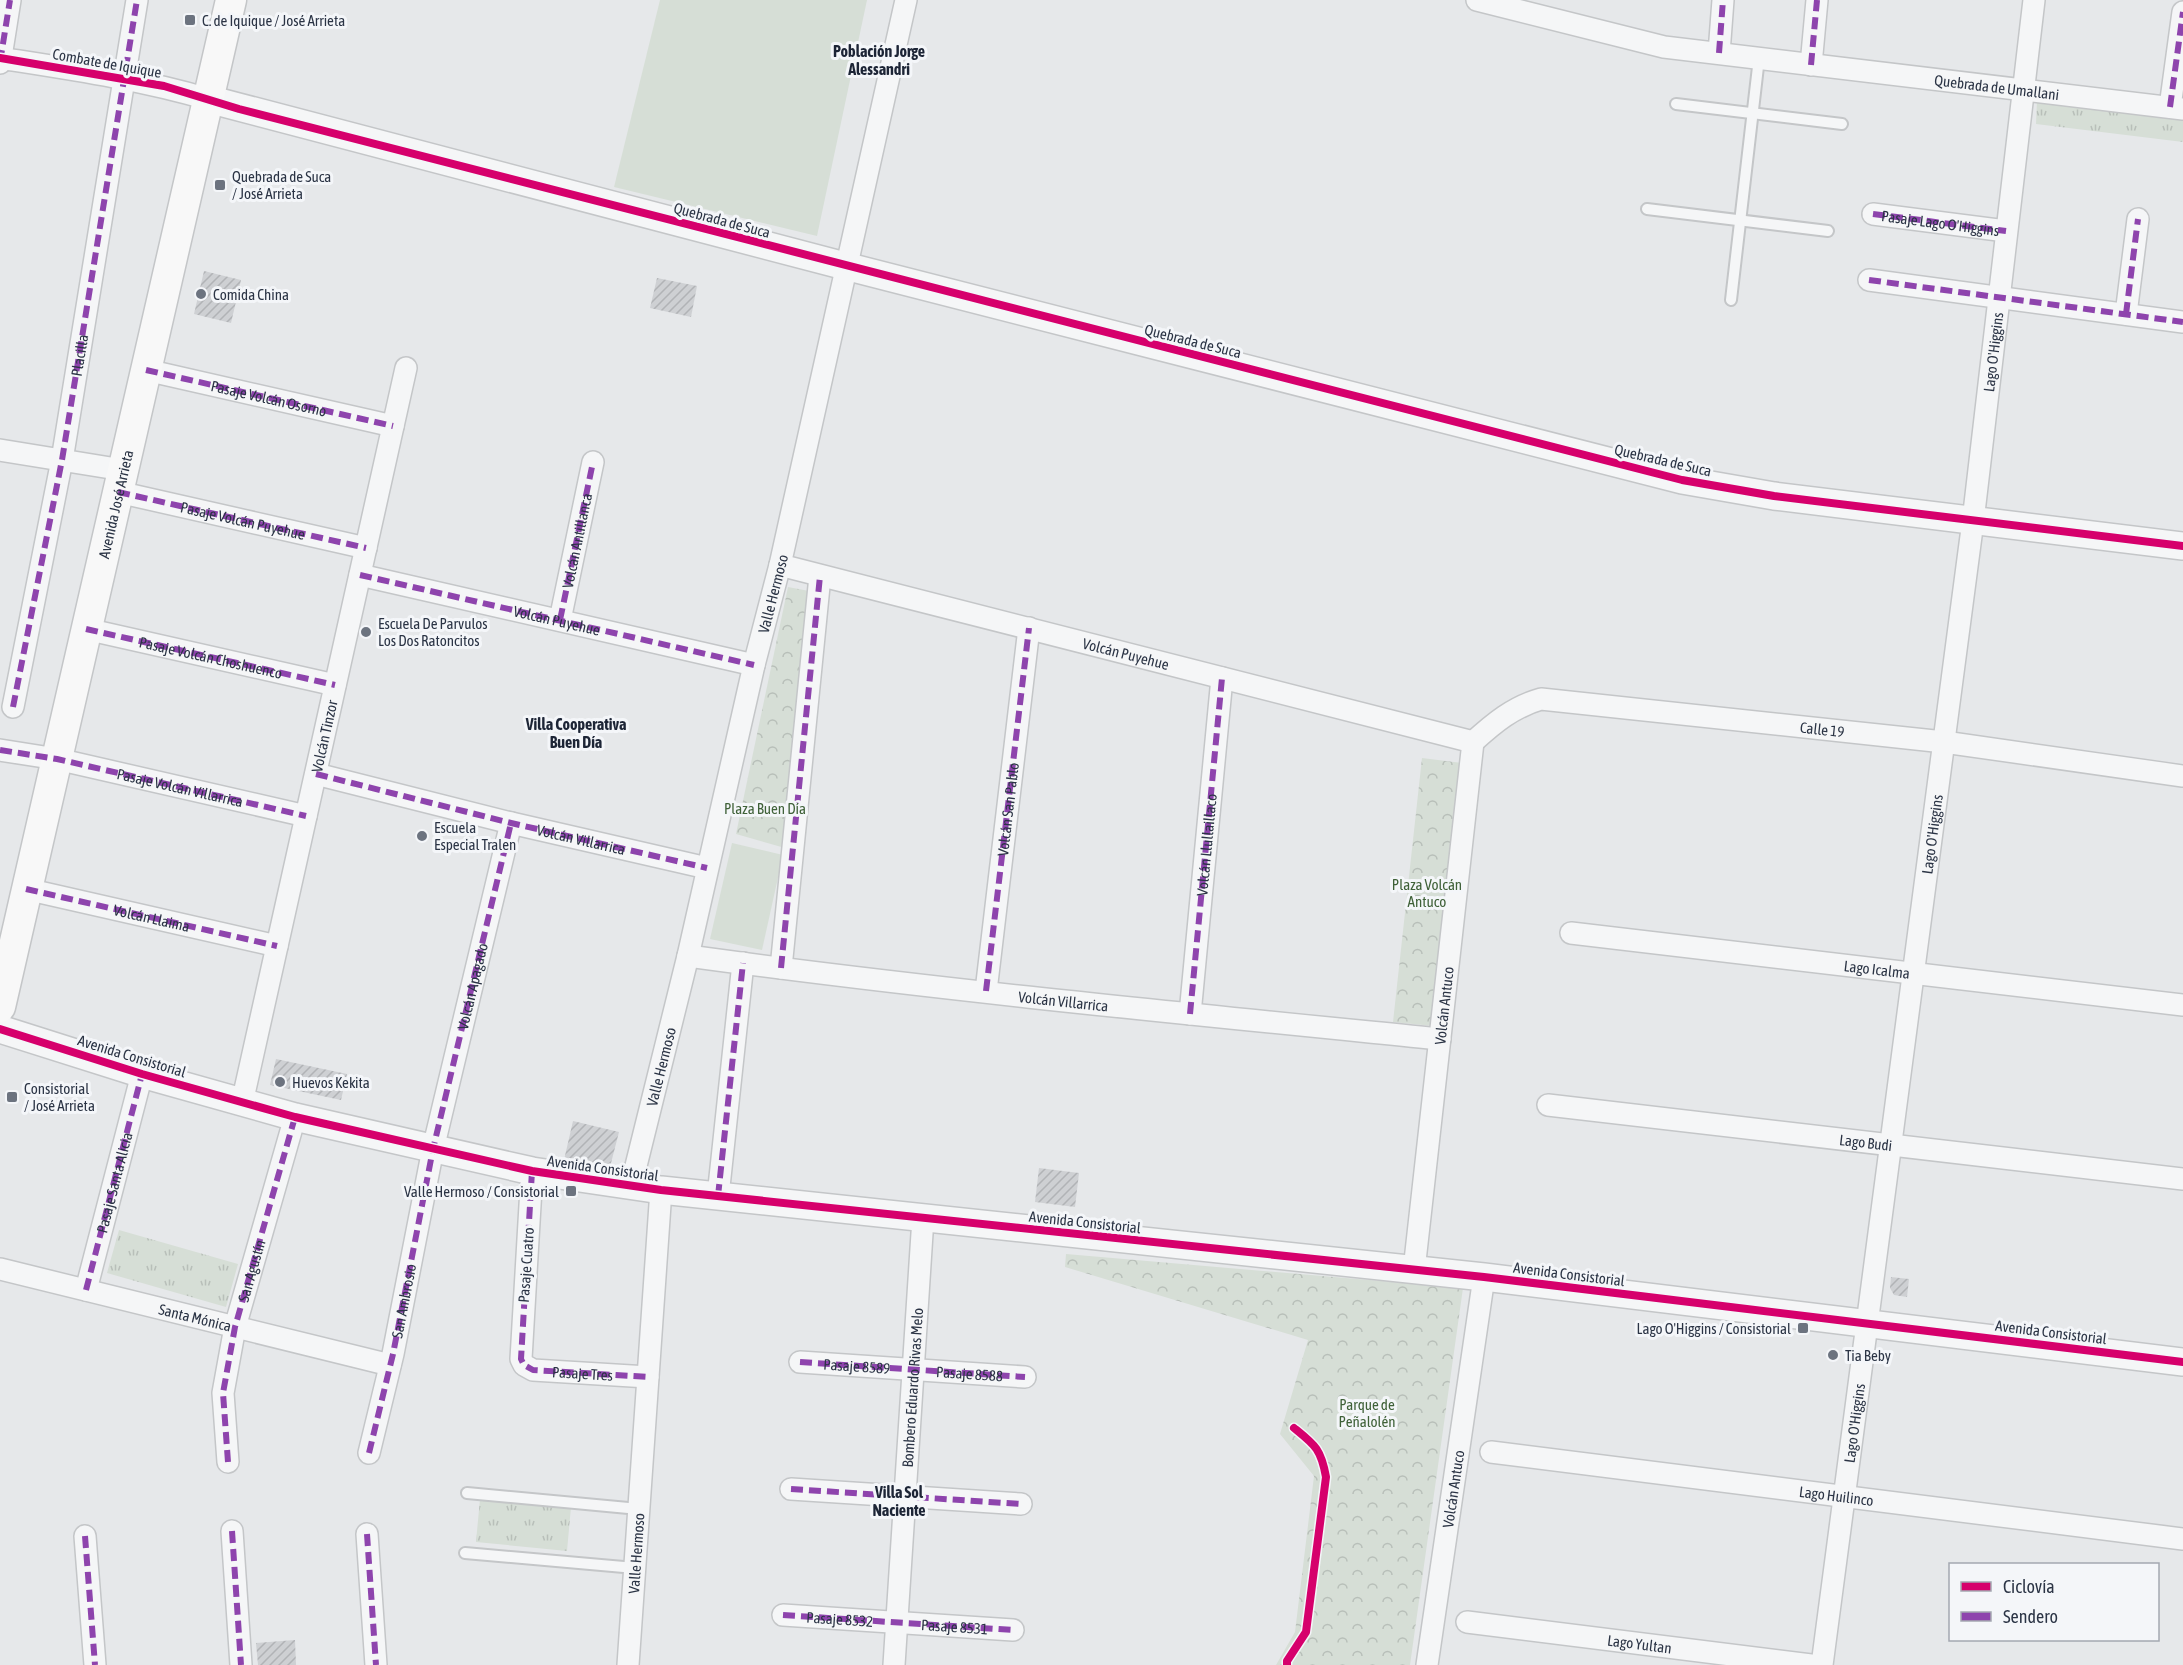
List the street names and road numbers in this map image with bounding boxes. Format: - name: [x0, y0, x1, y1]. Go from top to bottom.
- street label: Combate de Iquique: [51, 45, 163, 81]
- street label: Quebrada de Umallani: [1933, 71, 2060, 103]
- street label: Quebrada de Suca: [672, 199, 772, 241]
- street label: Pasaje Lago O'Higgins: [1880, 207, 2000, 239]
- street label: Lago O'Higgins: [1980, 311, 2006, 393]
- street label: Quebrada de Suca: [1143, 321, 1243, 361]
- street label: Placilla: [67, 333, 91, 377]
- street label: Pasaje Volcán Osorno: [209, 376, 328, 419]
- street label: Quebrada de Suca: [1613, 441, 1713, 479]
- street label: Avenida José Arrieta: [95, 448, 136, 560]
- street label: Volcán Antillanca: [558, 492, 595, 590]
- street label: Pasaje Volcán Puyehue: [179, 498, 307, 543]
- street label: Valle Hermoso: [754, 553, 791, 635]
- street label: Volcán Puyehue: [512, 602, 602, 638]
- street label: Pasaje Volcán Choshuenco: [138, 633, 284, 681]
- street label: Volcán Puyehue: [1081, 634, 1171, 673]
- street label: Volcán Tinzor: [308, 698, 340, 774]
- street label: Calle 19: [1799, 718, 1845, 740]
- street label: Volcán San Pablo: [994, 761, 1022, 857]
- street label: Pasaje Volcán Villarrica: [115, 765, 245, 810]
- street label: Volcán Llullaillaco: [1193, 793, 1219, 897]
- street label: Lago O'Higgins: [1918, 793, 1945, 875]
- street label: Volcán Villarrica: [535, 821, 627, 857]
- street label: Volcán Llaima: [112, 901, 192, 934]
- street label: Volcán Apagado: [453, 941, 490, 1031]
- street label: Lago Icalma: [1843, 957, 1911, 981]
- street label: Volcán Antuco: [1431, 966, 1456, 1046]
- street label: Volcán Villarrica: [1017, 988, 1109, 1014]
- street label: Valle Hermoso: [643, 1025, 679, 1108]
- street label: Avenida Consistorial: [76, 1031, 188, 1081]
- street label: Pasaje Santa Alicia: [93, 1130, 135, 1235]
- street label: Lago Budi: [1839, 1131, 1893, 1154]
- street label: Avenida Consistorial: [546, 1152, 660, 1184]
- street label: Avenida Consistorial: [1028, 1208, 1142, 1236]
- street label: Pasaje Cuatro: [515, 1227, 537, 1303]
- street label: San Agustín: [234, 1237, 268, 1304]
- street label: Avenida Consistorial: [1512, 1259, 1626, 1289]
- street label: San Ambrosio: [388, 1262, 419, 1339]
- street label: Santa Mónica: [157, 1300, 233, 1334]
- street label: Bombero Eduardo Rivas Melo: [898, 1307, 926, 1468]
- street label: Avenida Consistorial: [1994, 1317, 2108, 1347]
- street label: Pasaje 8589: [823, 1355, 891, 1376]
- street label: Pasaje Tres: [552, 1363, 613, 1383]
- street label: Pasaje 8588: [936, 1363, 1004, 1384]
- street label: Lago O'Higgins: [1840, 1382, 1868, 1464]
- street label: Volcán Antuco: [1439, 1449, 1467, 1529]
- street label: Lago Huilinco: [1798, 1482, 1874, 1509]
- street label: Valle Hermoso: [624, 1512, 647, 1594]
- street label: Pasaje 8532: [806, 1608, 874, 1629]
- street label: Pasaje 8531: [921, 1616, 989, 1637]
- street label: Lago Yultan: [1607, 1631, 1673, 1656]

